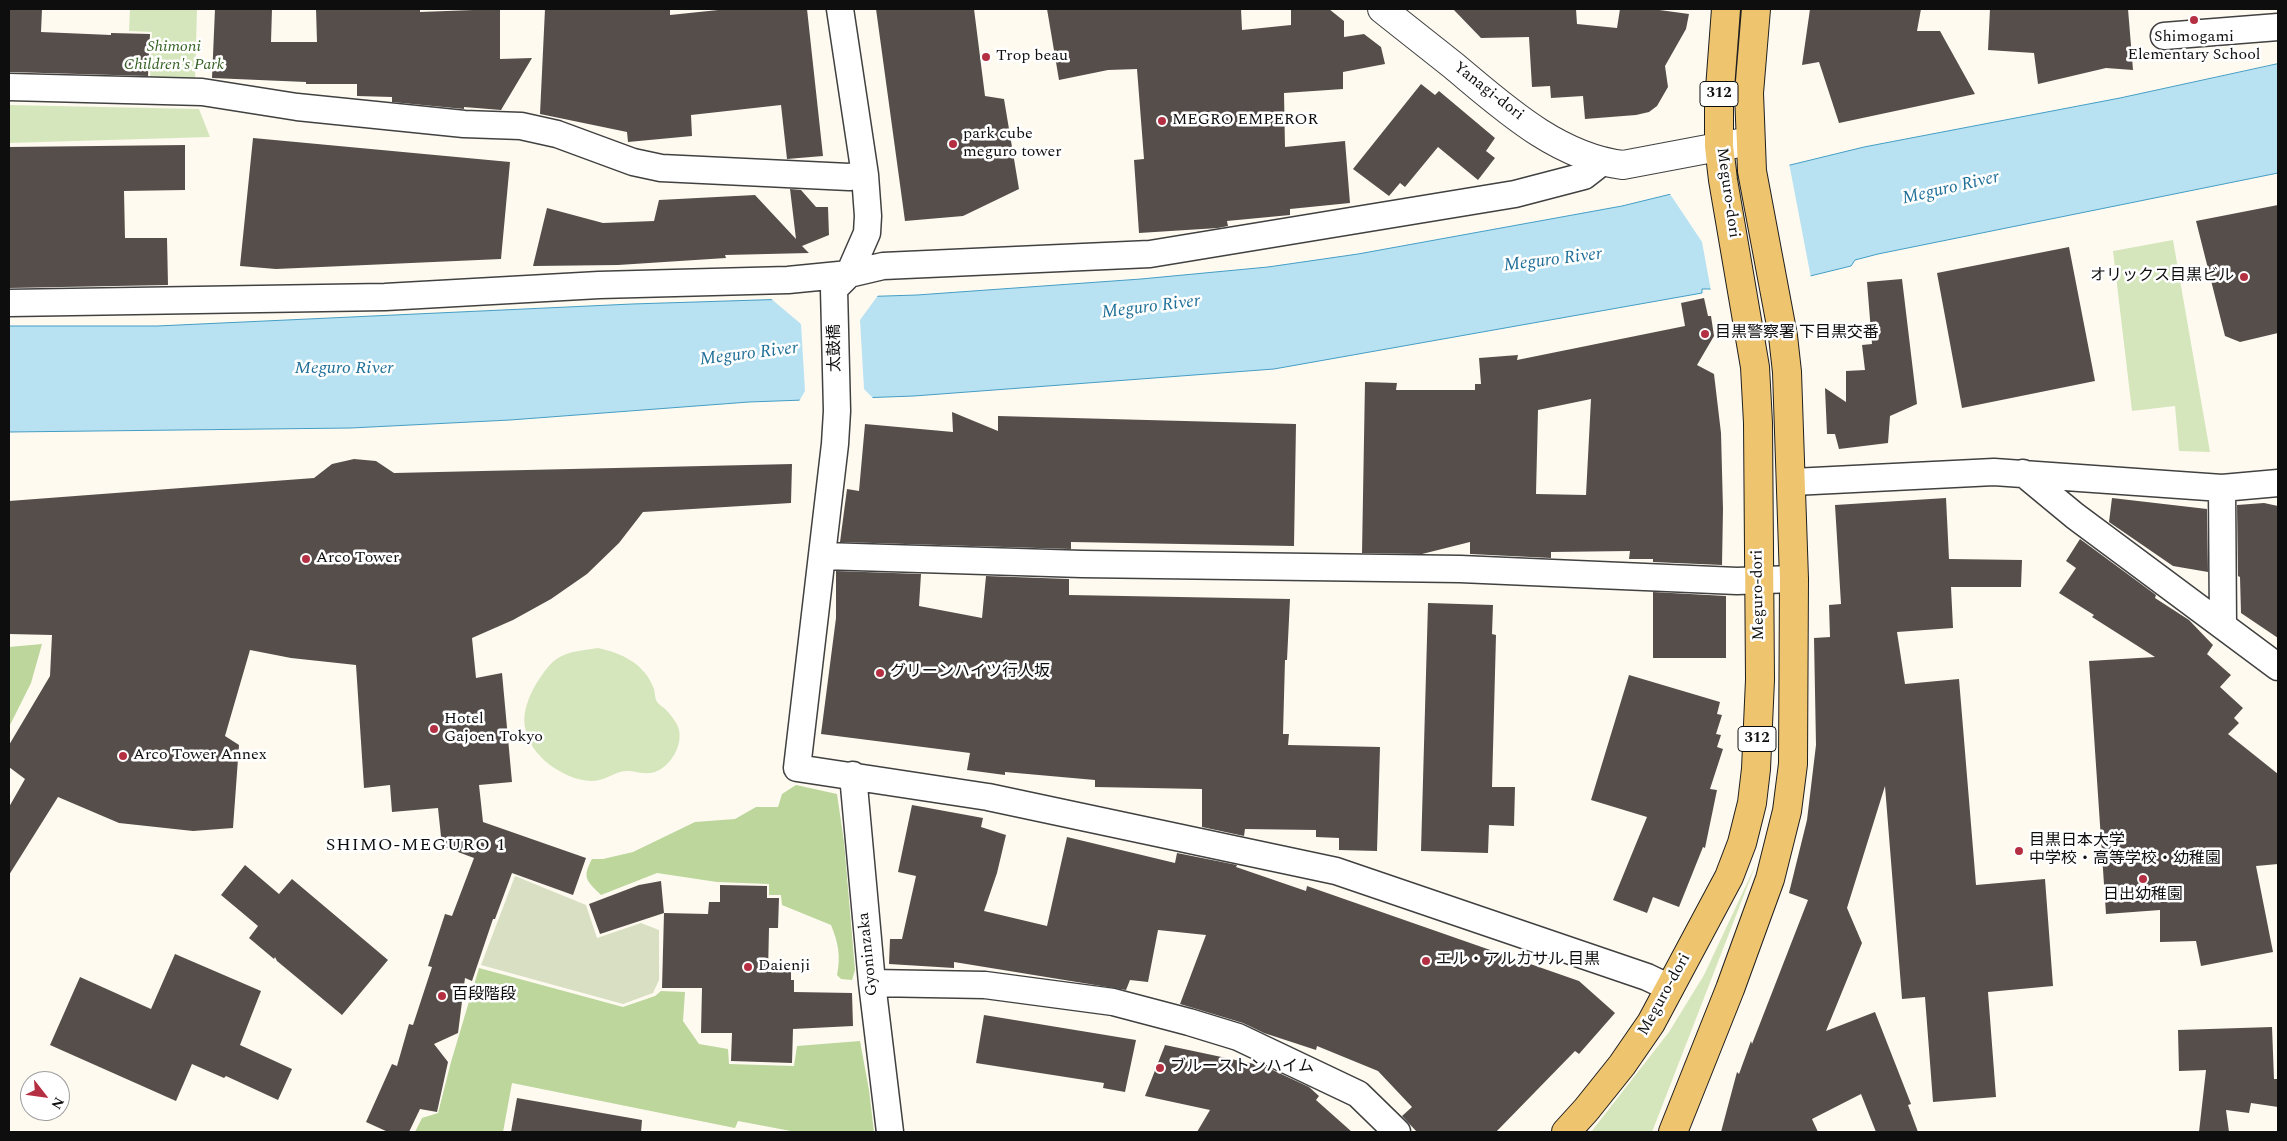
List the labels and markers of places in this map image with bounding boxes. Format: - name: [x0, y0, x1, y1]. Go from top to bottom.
- marker: Shimogami Elementary School: [2188, 14, 2200, 26]
- place label: Shimogami Elementary School: [2127, 28, 2261, 66]
- place label: Trop beau: [996, 47, 1068, 67]
- marker: Trop beau: [980, 51, 992, 63]
- place label: MEGRO EMPEROR: [1172, 111, 1318, 131]
- marker: MEGRO EMPEROR: [1156, 115, 1168, 127]
- place label: park cube meguro tower: [963, 125, 1062, 163]
- marker: park cube meguro tower: [947, 138, 959, 150]
- place label: オリックス目黒ビル: [2090, 267, 2234, 287]
- marker: オリックス目黒ビル: [2238, 271, 2250, 283]
- place label: 目黒警察署 下目黒交番: [1715, 324, 1879, 344]
- marker: 目黒警察署 下目黒交番: [1699, 328, 1711, 340]
- place label: Arco Tower: [316, 549, 399, 569]
- marker: Arco Tower: [300, 553, 312, 565]
- place label: グリーンハイツ行人坂: [890, 663, 1050, 683]
- marker: グリーンハイツ行人坂: [874, 667, 886, 679]
- place label: Hotel Gajoen Tokyo: [444, 710, 543, 748]
- marker: Hotel Gajoen Tokyo: [428, 723, 440, 735]
- place label: Arco Tower Annex: [133, 746, 267, 766]
- marker: Arco Tower Annex: [117, 750, 129, 762]
- place label: 目黒日本大学 中学校・高等学校・幼稚園: [2029, 832, 2221, 870]
- marker: 目黒日本大学 中学校・高等学校・幼稚園: [2013, 845, 2025, 857]
- marker: 日出幼稚園: [2137, 873, 2149, 885]
- place label: 日出幼稚園: [2103, 886, 2183, 906]
- place label: エル・アルカサル 目黒: [1436, 951, 1600, 971]
- marker: エル・アルカサル 目黒: [1420, 955, 1432, 967]
- place label: Daienji: [758, 957, 810, 977]
- marker: Daienji: [742, 961, 754, 973]
- place label: 百段階段: [452, 986, 516, 1006]
- marker: 百段階段: [436, 990, 448, 1002]
- place label: ブルーストンハイム: [1170, 1058, 1314, 1078]
- marker: ブルーストンハイム: [1154, 1062, 1166, 1074]

